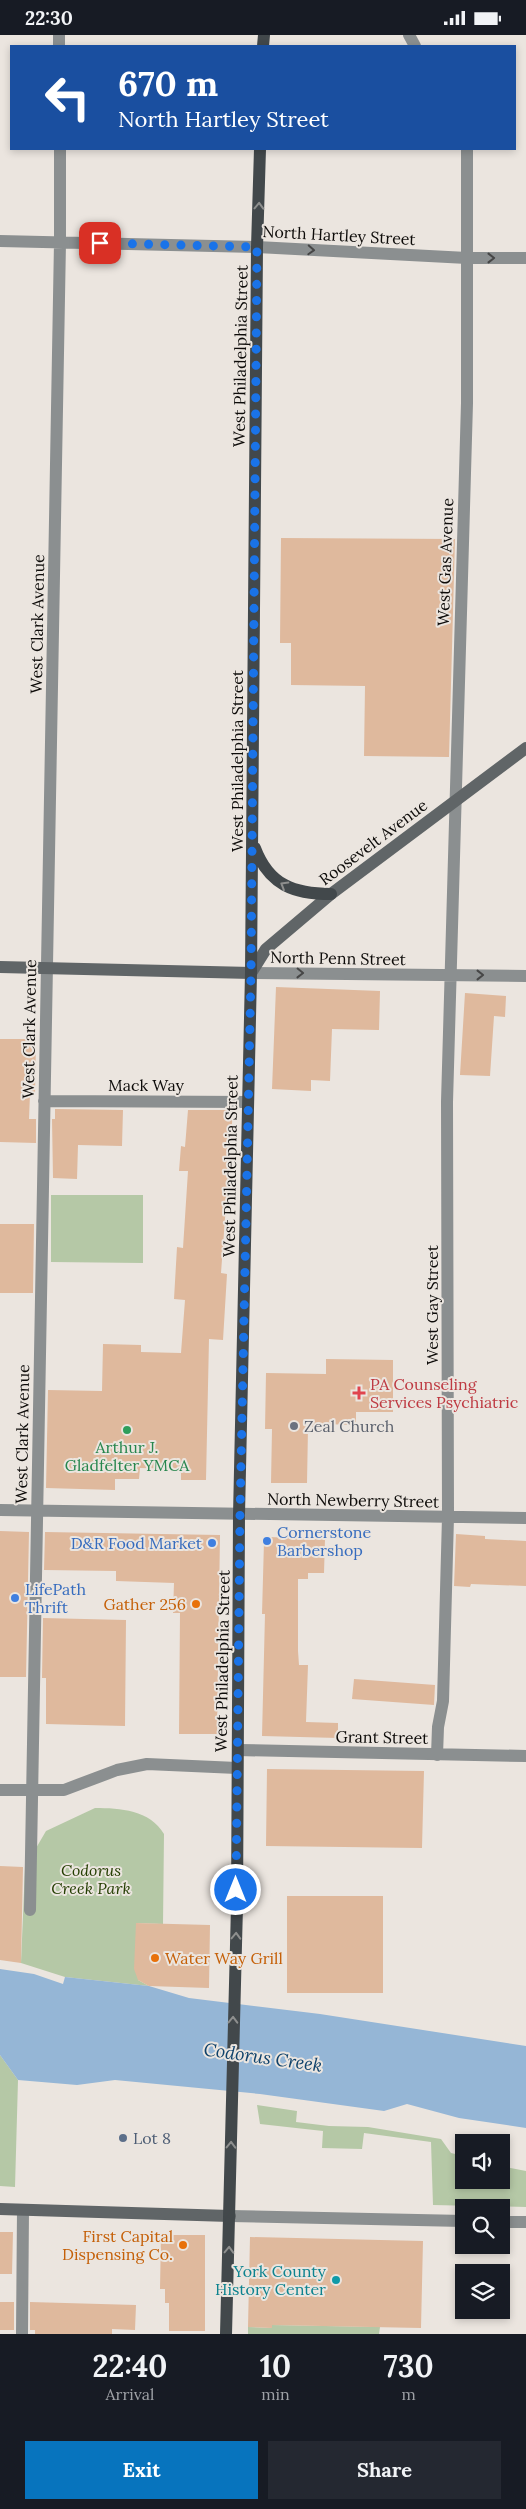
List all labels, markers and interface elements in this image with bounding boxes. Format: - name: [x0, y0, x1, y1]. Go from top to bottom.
- text: 22:30: [25, 6, 73, 30]
- text: 670 m: [118, 61, 218, 106]
- icon: left: [35, 65, 100, 130]
- text: North Hartley Street: [118, 105, 329, 133]
- one-way arrow: [253, 202, 264, 210]
- street label: North Hartley Street: [262, 221, 417, 249]
- pin: [79, 222, 121, 264]
- icon: arrive: [86, 229, 114, 257]
- one-way arrow: [307, 244, 315, 255]
- one-way arrow: [488, 253, 495, 263]
- street label: West Philadelphia Street: [228, 264, 252, 447]
- street label: West Gas Avenue: [433, 497, 457, 626]
- street label: West Clark Avenue: [26, 554, 48, 694]
- street label: West Philadelphia Street: [227, 669, 247, 852]
- street label: Roosevelt Avenue: [315, 795, 431, 889]
- one-way arrow: [281, 882, 290, 892]
- street label: North Penn Street: [270, 947, 407, 969]
- street label: West Clark Avenue: [18, 959, 40, 1099]
- one-way arrow: [296, 968, 304, 978]
- one-way arrow: [476, 970, 484, 981]
- street label: West Philadelphia Street: [218, 1074, 242, 1257]
- street label: Mack Way: [108, 1075, 185, 1095]
- street label: West Gay Street: [422, 1244, 442, 1365]
- street label: West Clark Avenue: [11, 1364, 33, 1504]
- place label: PA Counseling Services Psychiatric: [370, 1374, 518, 1412]
- marker: PA Counseling Services Psychiatric: [352, 1386, 366, 1400]
- place label: Zeal Church: [304, 1416, 395, 1436]
- marker: Zeal Church: [288, 1420, 300, 1432]
- marker: Arthur J. Gladfelter YMCA: [121, 1424, 133, 1436]
- place label: Arthur J. Gladfelter YMCA: [65, 1437, 190, 1475]
- street label: North Newberry Street: [267, 1489, 440, 1512]
- place label: Cornerstone Barbershop: [277, 1522, 371, 1560]
- place label: D&R Food Market: [71, 1533, 203, 1553]
- marker: Cornerstone Barbershop: [261, 1535, 273, 1547]
- marker: D&R Food Market: [206, 1537, 218, 1549]
- street label: West Philadelphia Street: [210, 1569, 234, 1752]
- place label: LifePath Thrift: [25, 1579, 86, 1617]
- marker: LifePath Thrift: [9, 1592, 21, 1604]
- place label: Gather 256: [104, 1594, 186, 1614]
- marker: Gather 256: [190, 1598, 202, 1610]
- street label: Grant Street: [336, 1726, 429, 1748]
- park label: Codorus Creek Park: [51, 1860, 131, 1898]
- position arrow: [209, 1863, 261, 1915]
- one-way arrow: [230, 1932, 241, 1940]
- place label: Water Way Grill: [165, 1948, 283, 1968]
- marker: Water Way Grill: [149, 1952, 161, 1964]
- one-way arrow: [228, 2015, 238, 2023]
- water label: Codorus Creek: [202, 2037, 324, 2077]
- place label: Lot 8: [133, 2128, 171, 2148]
- marker: Lot 8: [117, 2132, 129, 2144]
- map controls: [455, 2134, 510, 2319]
- button: sound: [455, 2134, 510, 2189]
- one-way arrow: [226, 2141, 236, 2148]
- button: search: [455, 2199, 510, 2254]
- place label: First Capital Dispensing Co.: [62, 2226, 173, 2264]
- marker: First Capital Dispensing Co.: [177, 2239, 189, 2251]
- one-way arrow: [223, 2246, 234, 2254]
- place label: York County History Center: [215, 2261, 327, 2299]
- button: layers: [455, 2264, 510, 2319]
- marker: York County History Center: [330, 2274, 342, 2286]
- text: 22:40: [92, 2347, 167, 2385]
- text: 10: [260, 2347, 291, 2385]
- text: 730: [384, 2347, 434, 2385]
- text: Arrival: [105, 2384, 154, 2404]
- text: min: [261, 2384, 290, 2404]
- text: m: [401, 2384, 416, 2404]
- button: Exit: [25, 2441, 258, 2499]
- button: Share: [268, 2441, 501, 2499]

